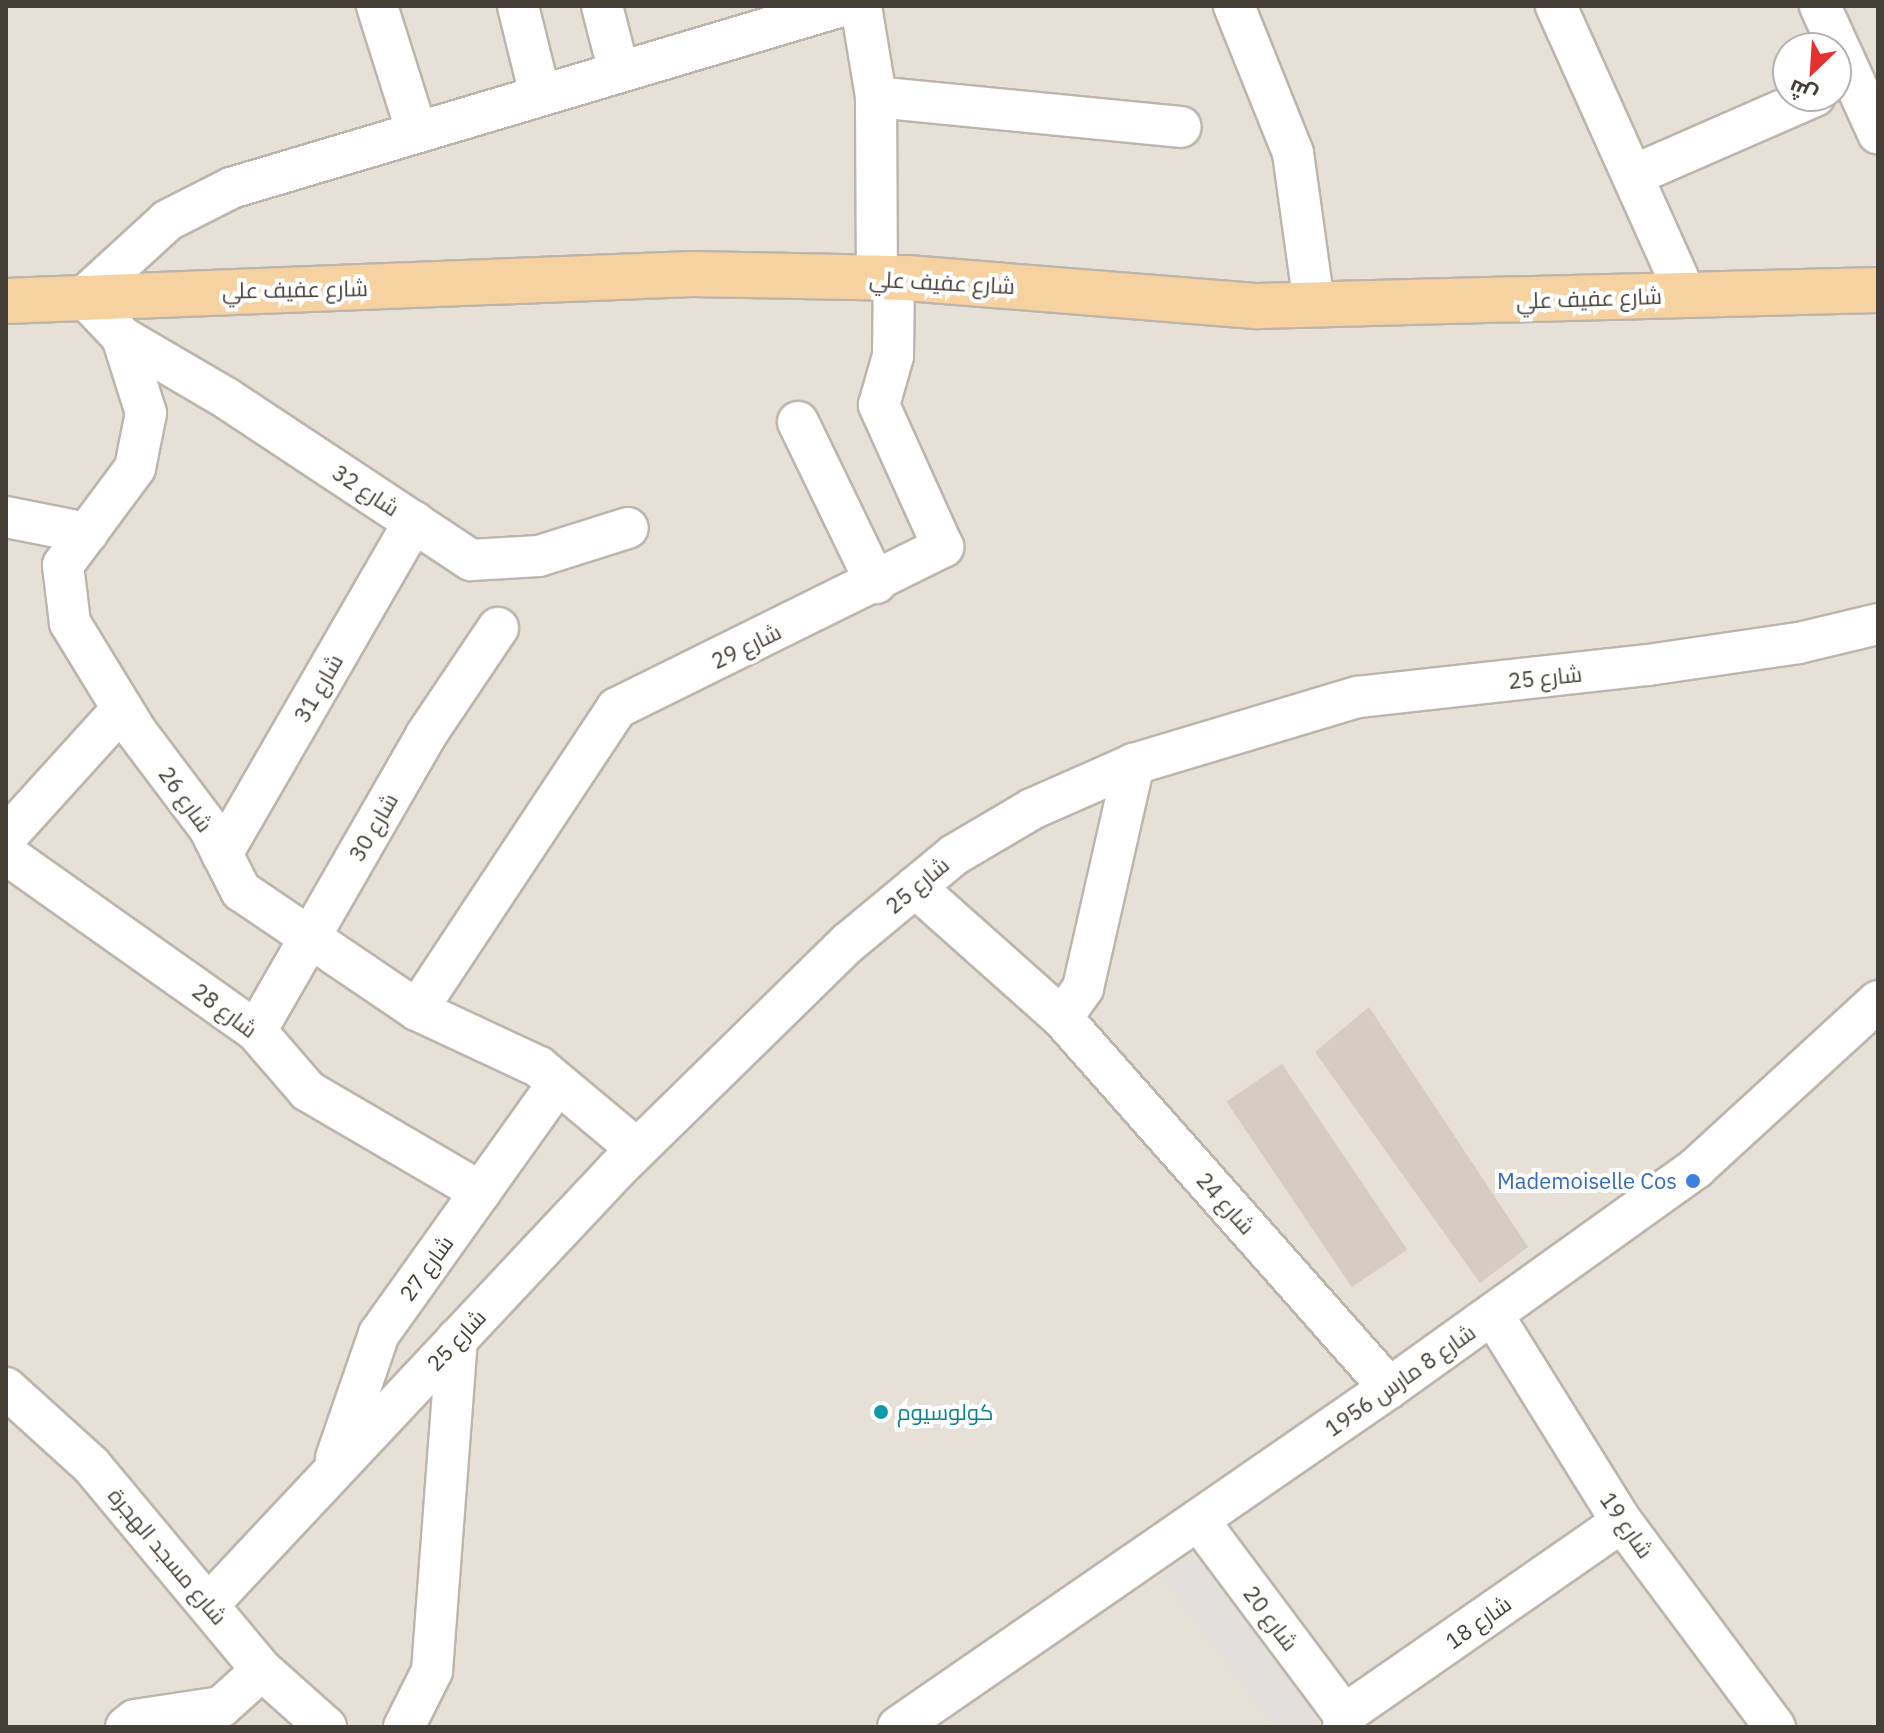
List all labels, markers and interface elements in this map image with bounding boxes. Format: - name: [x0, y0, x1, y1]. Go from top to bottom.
- north arrow: [1772, 32, 1852, 112]
- text: ش: [1784, 73, 1821, 112]
- street label: شارع عفيف علي: [868, 265, 1016, 299]
- street label: شارع عفيف علي: [222, 275, 368, 303]
- street label: شارع عفيف علي: [1516, 282, 1662, 314]
- street label: شارع 32: [328, 459, 404, 521]
- street label: شارع 29: [707, 618, 785, 674]
- street label: شارع 31: [288, 649, 348, 727]
- street label: شارع 25: [1507, 660, 1583, 694]
- street label: شارع 26: [154, 761, 218, 837]
- street label: شارع 30: [343, 788, 403, 866]
- street label: شارع 25: [880, 851, 954, 919]
- street label: شارع 28: [187, 977, 263, 1043]
- street label: شارع 24: [1191, 1167, 1261, 1239]
- place label: Mademoiselle Cos: [1497, 1168, 1677, 1194]
- marker: Mademoiselle Cos: [1684, 1172, 1702, 1190]
- street label: شارع 27: [394, 1230, 458, 1306]
- street label: شارع 25: [421, 1304, 491, 1376]
- street label: شارع 8 مارس 1956: [1320, 1318, 1480, 1442]
- place label: كولوسيوم: [897, 1399, 993, 1425]
- marker: كولوسيوم: [872, 1403, 890, 1421]
- street label: شارع مسجد الهجرة: [103, 1482, 233, 1630]
- street label: شارع 19: [1595, 1487, 1659, 1563]
- street label: شارع 20: [1238, 1580, 1304, 1656]
- street label: شارع 18: [1440, 1590, 1516, 1654]

